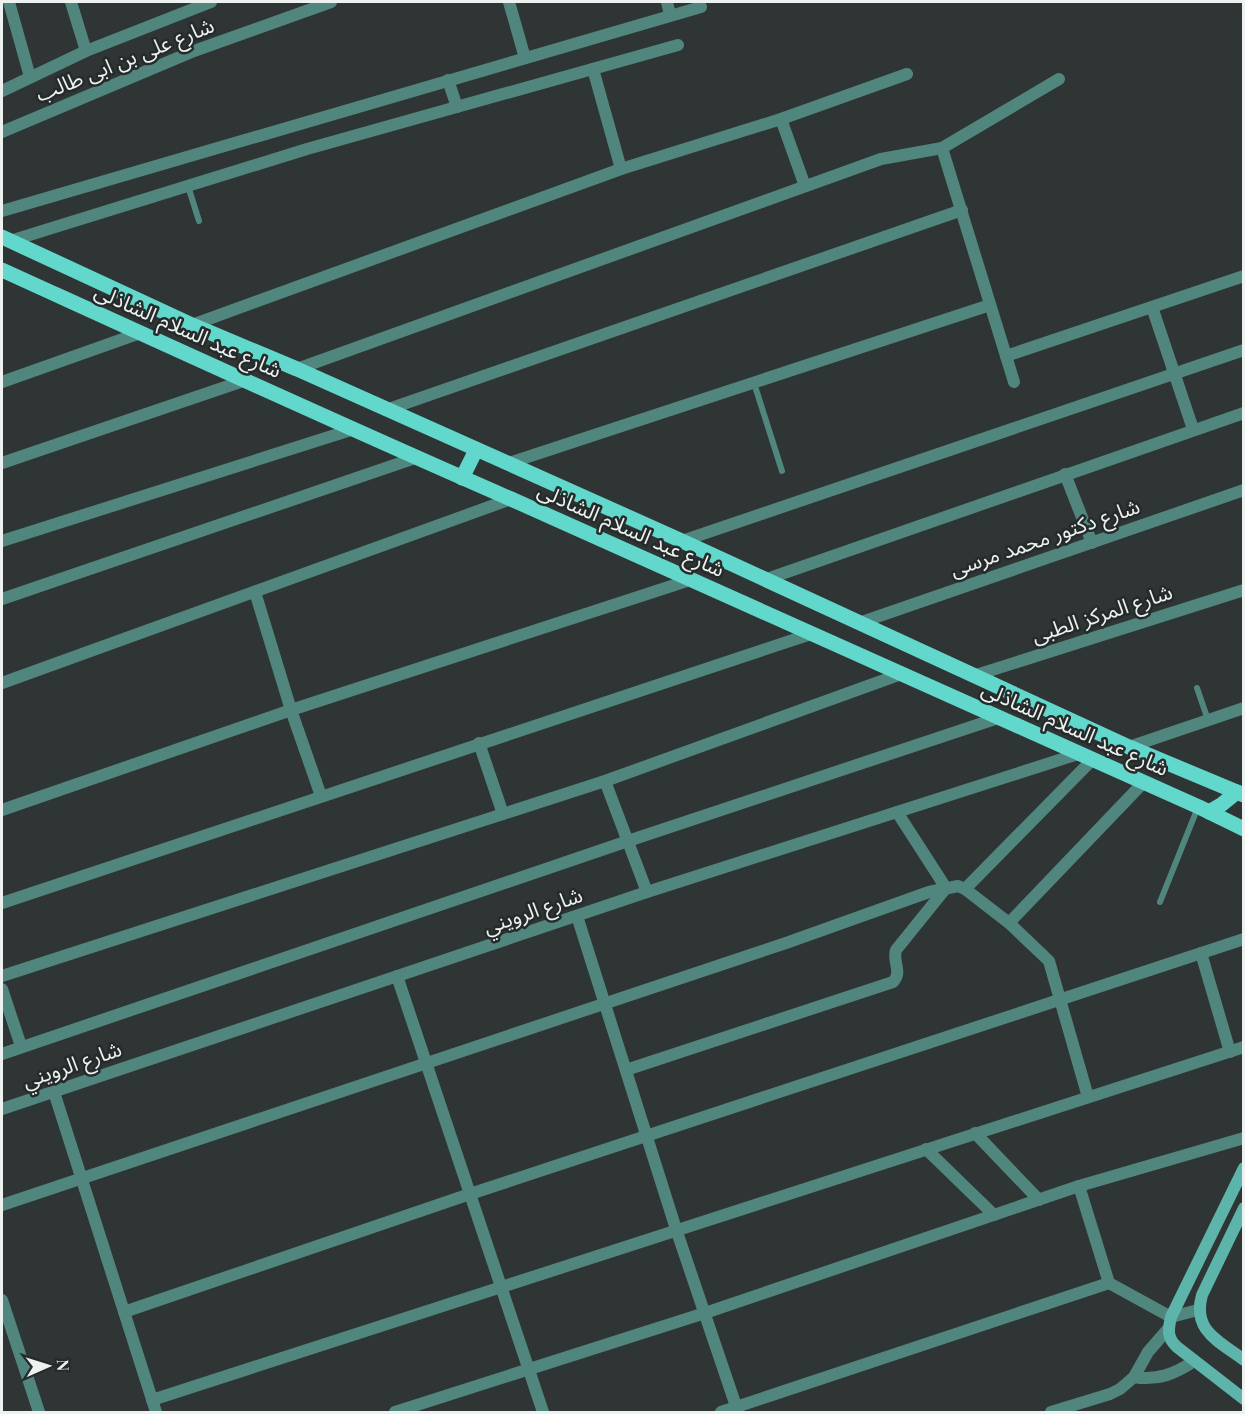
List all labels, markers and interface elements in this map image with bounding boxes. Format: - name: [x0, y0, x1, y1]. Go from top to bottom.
- street label: شارع على بن ابى طالب: [31, 10, 219, 109]
- street label: شارع عبد السلام الشاذلى: [89, 275, 287, 387]
- street label: شارع عبد السلام الشاذلى: [532, 474, 730, 586]
- street label: شارع دكتور محمد مرسى: [946, 490, 1144, 585]
- street label: شارع المركز الطبى: [1027, 576, 1176, 651]
- street label: شارع عبد السلام الشاذلى: [976, 673, 1174, 785]
- street label: شارع الرويني: [479, 879, 587, 943]
- street label: شارع الرويني: [18, 1033, 126, 1097]
- north arrow: [18, 1336, 78, 1396]
- text: N: [53, 1359, 74, 1372]

